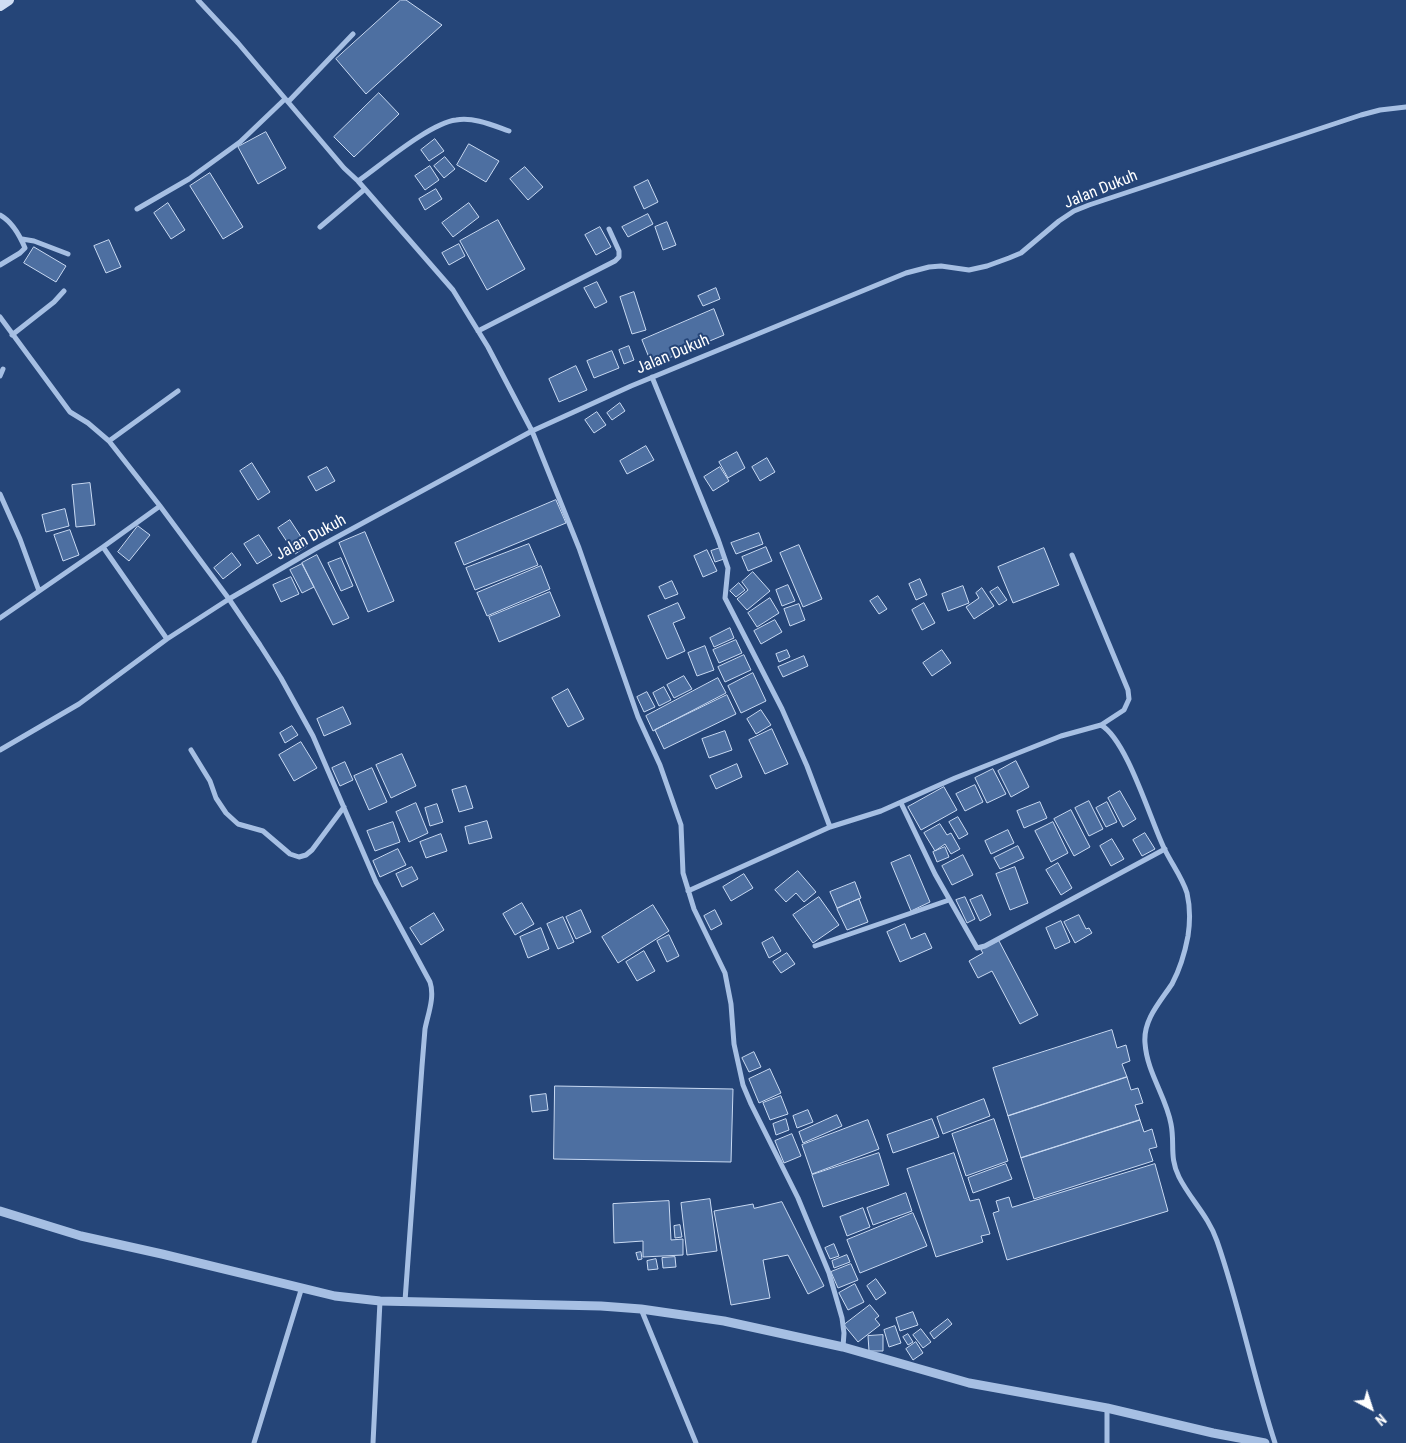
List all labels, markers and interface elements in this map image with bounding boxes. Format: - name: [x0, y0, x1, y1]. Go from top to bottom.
- street label: Jalan Dukuh: [1061, 167, 1141, 213]
- street label: Jalan Dukuh: [633, 331, 713, 379]
- street label: Jalan Dukuh: [272, 511, 350, 565]
- north arrow: [1346, 1383, 1396, 1433]
- text: N: [1372, 1411, 1389, 1428]

